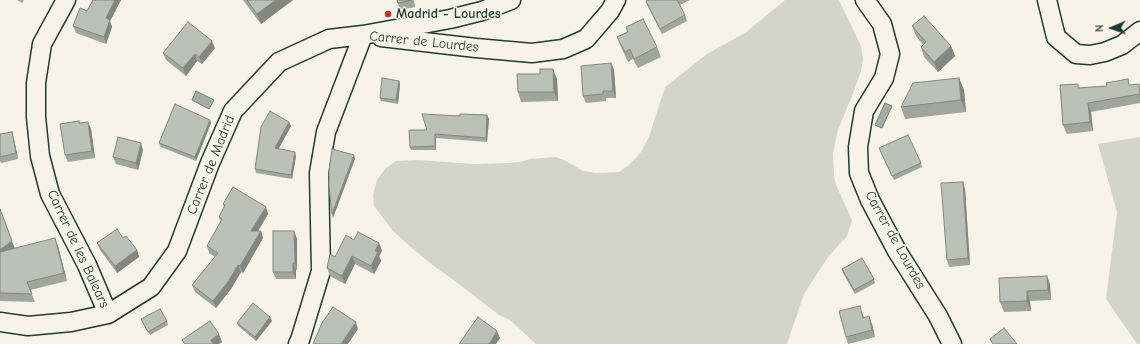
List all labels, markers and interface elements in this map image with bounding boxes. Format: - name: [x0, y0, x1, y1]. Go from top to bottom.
- place label: Madrid - Lourdes: [396, 6, 501, 22]
- north arrow: [1092, 8, 1132, 48]
- marker: Madrid - Lourdes: [383, 9, 393, 19]
- text: N: [1093, 25, 1106, 32]
- street label: Carrer de Lourdes: [369, 28, 479, 56]
- street label: Carrer de Madrid: [183, 113, 239, 217]
- street label: Carrer de les Balears: [43, 187, 113, 311]
- street label: Carrer de Lourdes: [861, 188, 929, 292]

